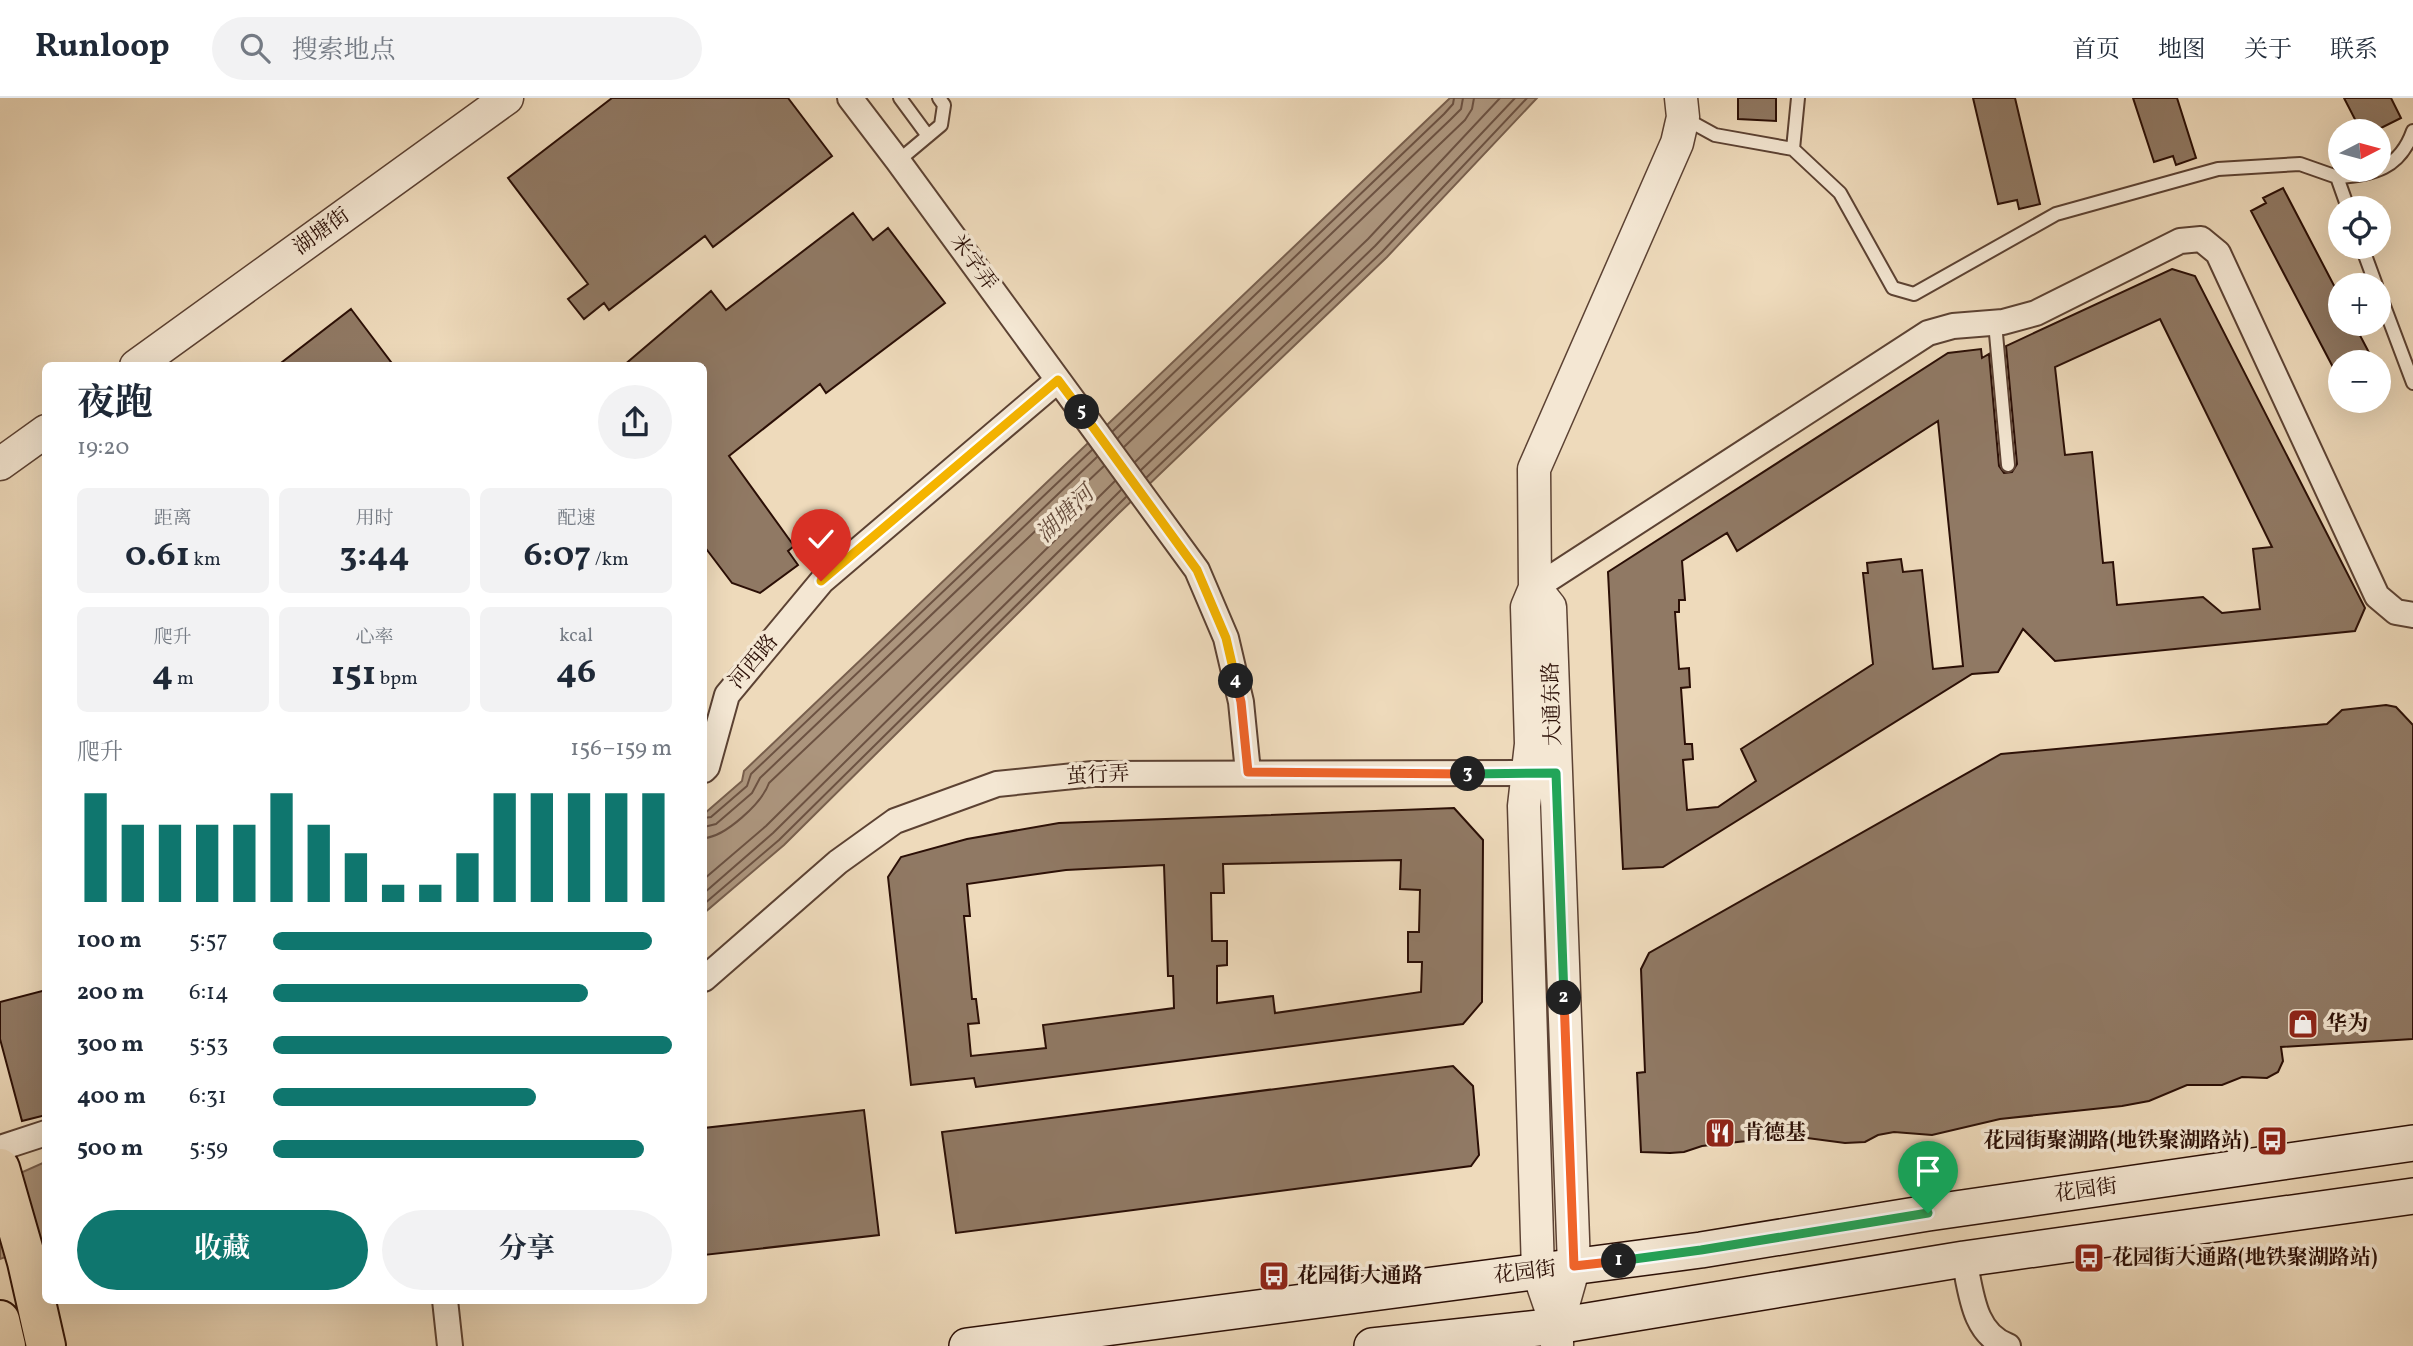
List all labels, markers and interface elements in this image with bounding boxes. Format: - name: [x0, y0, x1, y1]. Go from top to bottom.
- search box: [212, 17, 702, 80]
- text: Runloop: [35, 25, 170, 71]
- icon: search: [236, 29, 274, 67]
- text: 搜索地点: [292, 33, 396, 69]
- text: 首页: [2072, 34, 2120, 68]
- text: 地图: [2158, 34, 2206, 68]
- text: 关于: [2244, 34, 2292, 68]
- text: 联系: [2330, 34, 2378, 68]
- north arrow: [2328, 119, 2390, 182]
- map controls: [2328, 119, 2391, 413]
- button: locate: [2328, 196, 2391, 259]
- street label: 湖塘街: [288, 202, 356, 262]
- street label: 米字弄: [943, 229, 1003, 297]
- button: +: [2328, 273, 2391, 336]
- button: −: [2328, 350, 2391, 413]
- text: 夜跑: [77, 379, 153, 432]
- button: share: [598, 385, 672, 459]
- pin: 5: [1064, 394, 1100, 430]
- text: 5: [1077, 398, 1086, 424]
- text: 19:20: [77, 432, 129, 464]
- water label: 湖塘河: [1030, 477, 1105, 550]
- text: 距离: [154, 506, 192, 532]
- text: 用时: [355, 506, 394, 532]
- text: 配速: [557, 506, 595, 532]
- pin: [791, 509, 851, 581]
- icon: check: [802, 520, 840, 558]
- text: 0.61: [125, 532, 190, 580]
- text: 3:44: [339, 532, 410, 580]
- text: 6:07: [523, 532, 591, 580]
- text: km: [190, 547, 221, 573]
- text: /km: [591, 547, 629, 573]
- text: kcal: [559, 623, 593, 649]
- text: 爬升: [154, 625, 192, 651]
- text: 心率: [355, 625, 394, 651]
- street label: 河西路: [723, 629, 785, 695]
- text: 46: [556, 649, 596, 697]
- text: 4: [152, 651, 173, 699]
- text: 151: [331, 651, 376, 699]
- street label: 大通东路: [1537, 662, 1569, 746]
- pin: 4: [1218, 664, 1254, 698]
- text: m: [173, 666, 194, 692]
- text: bpm: [376, 666, 418, 692]
- text: 4: [1230, 667, 1241, 693]
- text: 156–159 m: [570, 733, 672, 765]
- text: 爬升: [77, 737, 123, 769]
- pin: 3: [1450, 756, 1486, 792]
- street label: 茧行弄: [1066, 760, 1130, 792]
- text: 3: [1463, 760, 1472, 786]
- text: 100 m: [77, 925, 142, 957]
- text: 5:57: [189, 925, 228, 957]
- text: 200 m: [77, 977, 144, 1009]
- text: 6:14: [189, 977, 229, 1009]
- pin: 2: [1546, 981, 1582, 1016]
- text: 2: [1559, 984, 1568, 1010]
- shop icon: 华为: [2286, 1007, 2320, 1041]
- place label: 华为: [2326, 1010, 2368, 1039]
- text: 300 m: [77, 1029, 144, 1061]
- text: 5:53: [189, 1029, 228, 1061]
- text: 400 m: [77, 1081, 146, 1113]
- text: 6:31: [189, 1081, 227, 1113]
- restaurant icon: 肯德基: [1703, 1116, 1737, 1150]
- place label: 肯德基: [1743, 1119, 1806, 1148]
- bus stop icon: 花园街聚湖路(地铁聚湖路站): [2255, 1124, 2289, 1158]
- place label: 花园街聚湖路(地铁聚湖路站): [1983, 1127, 2249, 1156]
- text: 500 m: [77, 1133, 143, 1165]
- text: 5:59: [189, 1133, 228, 1165]
- pin: [1898, 1141, 1958, 1213]
- icon: arrive: [1909, 1152, 1947, 1190]
- street label: 花园街: [2053, 1172, 2119, 1210]
- button: 收藏: [77, 1210, 368, 1290]
- button: 分享: [382, 1210, 672, 1290]
- bus stop icon: 花园街大通路(地铁聚湖路站): [2072, 1241, 2106, 1275]
- pin: 1: [1602, 1244, 1636, 1278]
- place label: 花园街大通路(地铁聚湖路站): [2112, 1244, 2378, 1273]
- text: 1: [1615, 1247, 1622, 1273]
- street label: 花园街: [1492, 1255, 1558, 1291]
- bus stop icon: 花园街大通路: [1257, 1259, 1291, 1293]
- place label: 花园街大通路: [1297, 1262, 1423, 1291]

